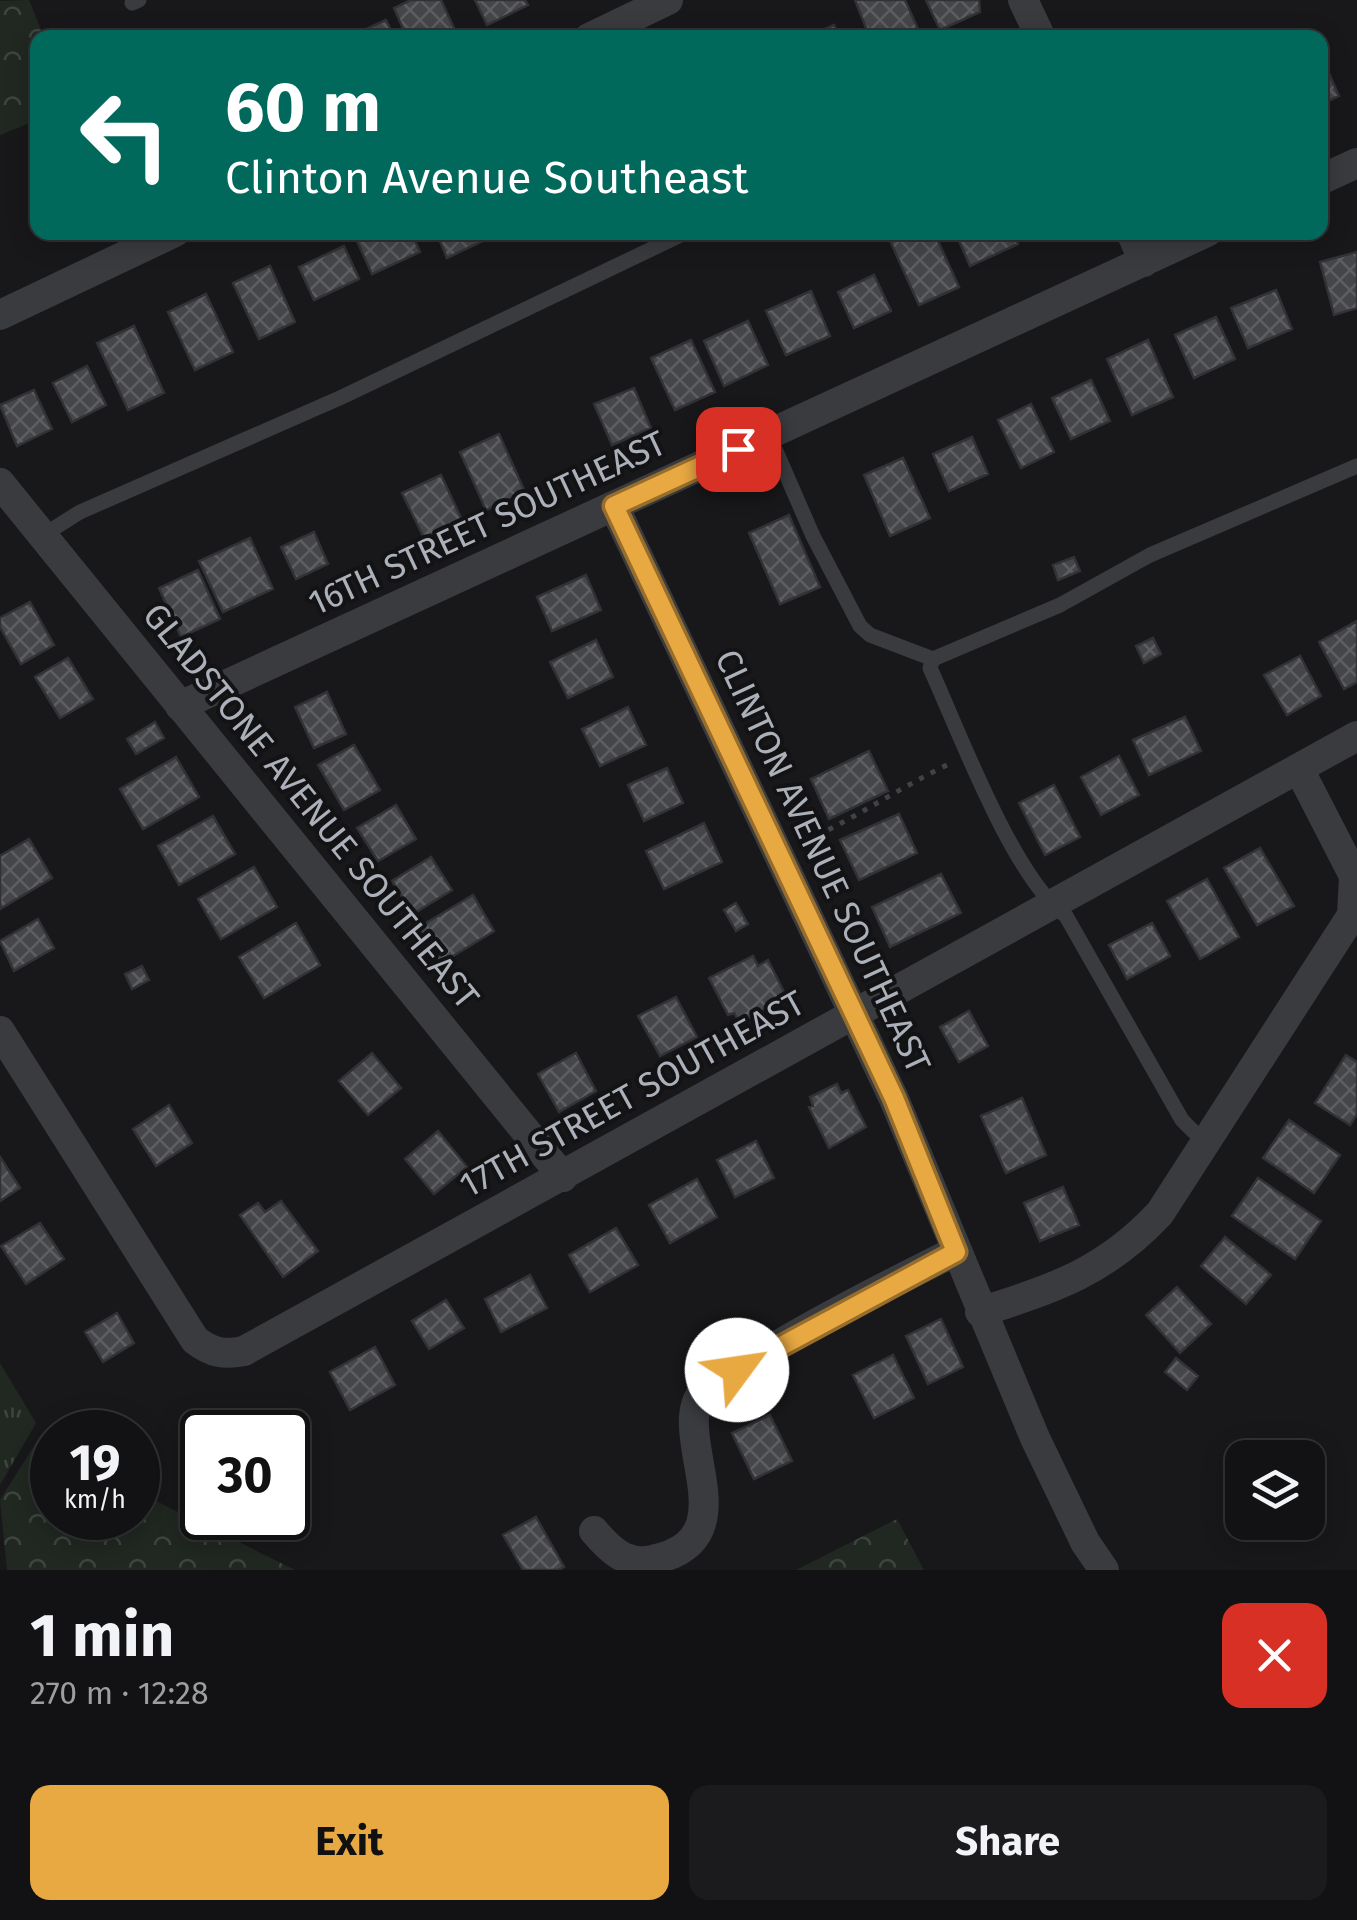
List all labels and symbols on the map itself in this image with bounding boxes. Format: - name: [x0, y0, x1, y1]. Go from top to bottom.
- pin: [696, 407, 781, 492]
- street label: 16TH STREET SOUTHEAST: [302, 422, 672, 624]
- street label: GLADSTONE AVENUE SOUTHEAST: [134, 595, 488, 1017]
- street label: CLINTON AVENUE SOUTHEAST: [706, 643, 940, 1079]
- street label: 17TH STREET SOUTHEAST: [452, 982, 812, 1206]
- position arrow: [685, 1318, 789, 1422]
- speed limit sign: 30: [180, 1410, 310, 1540]

